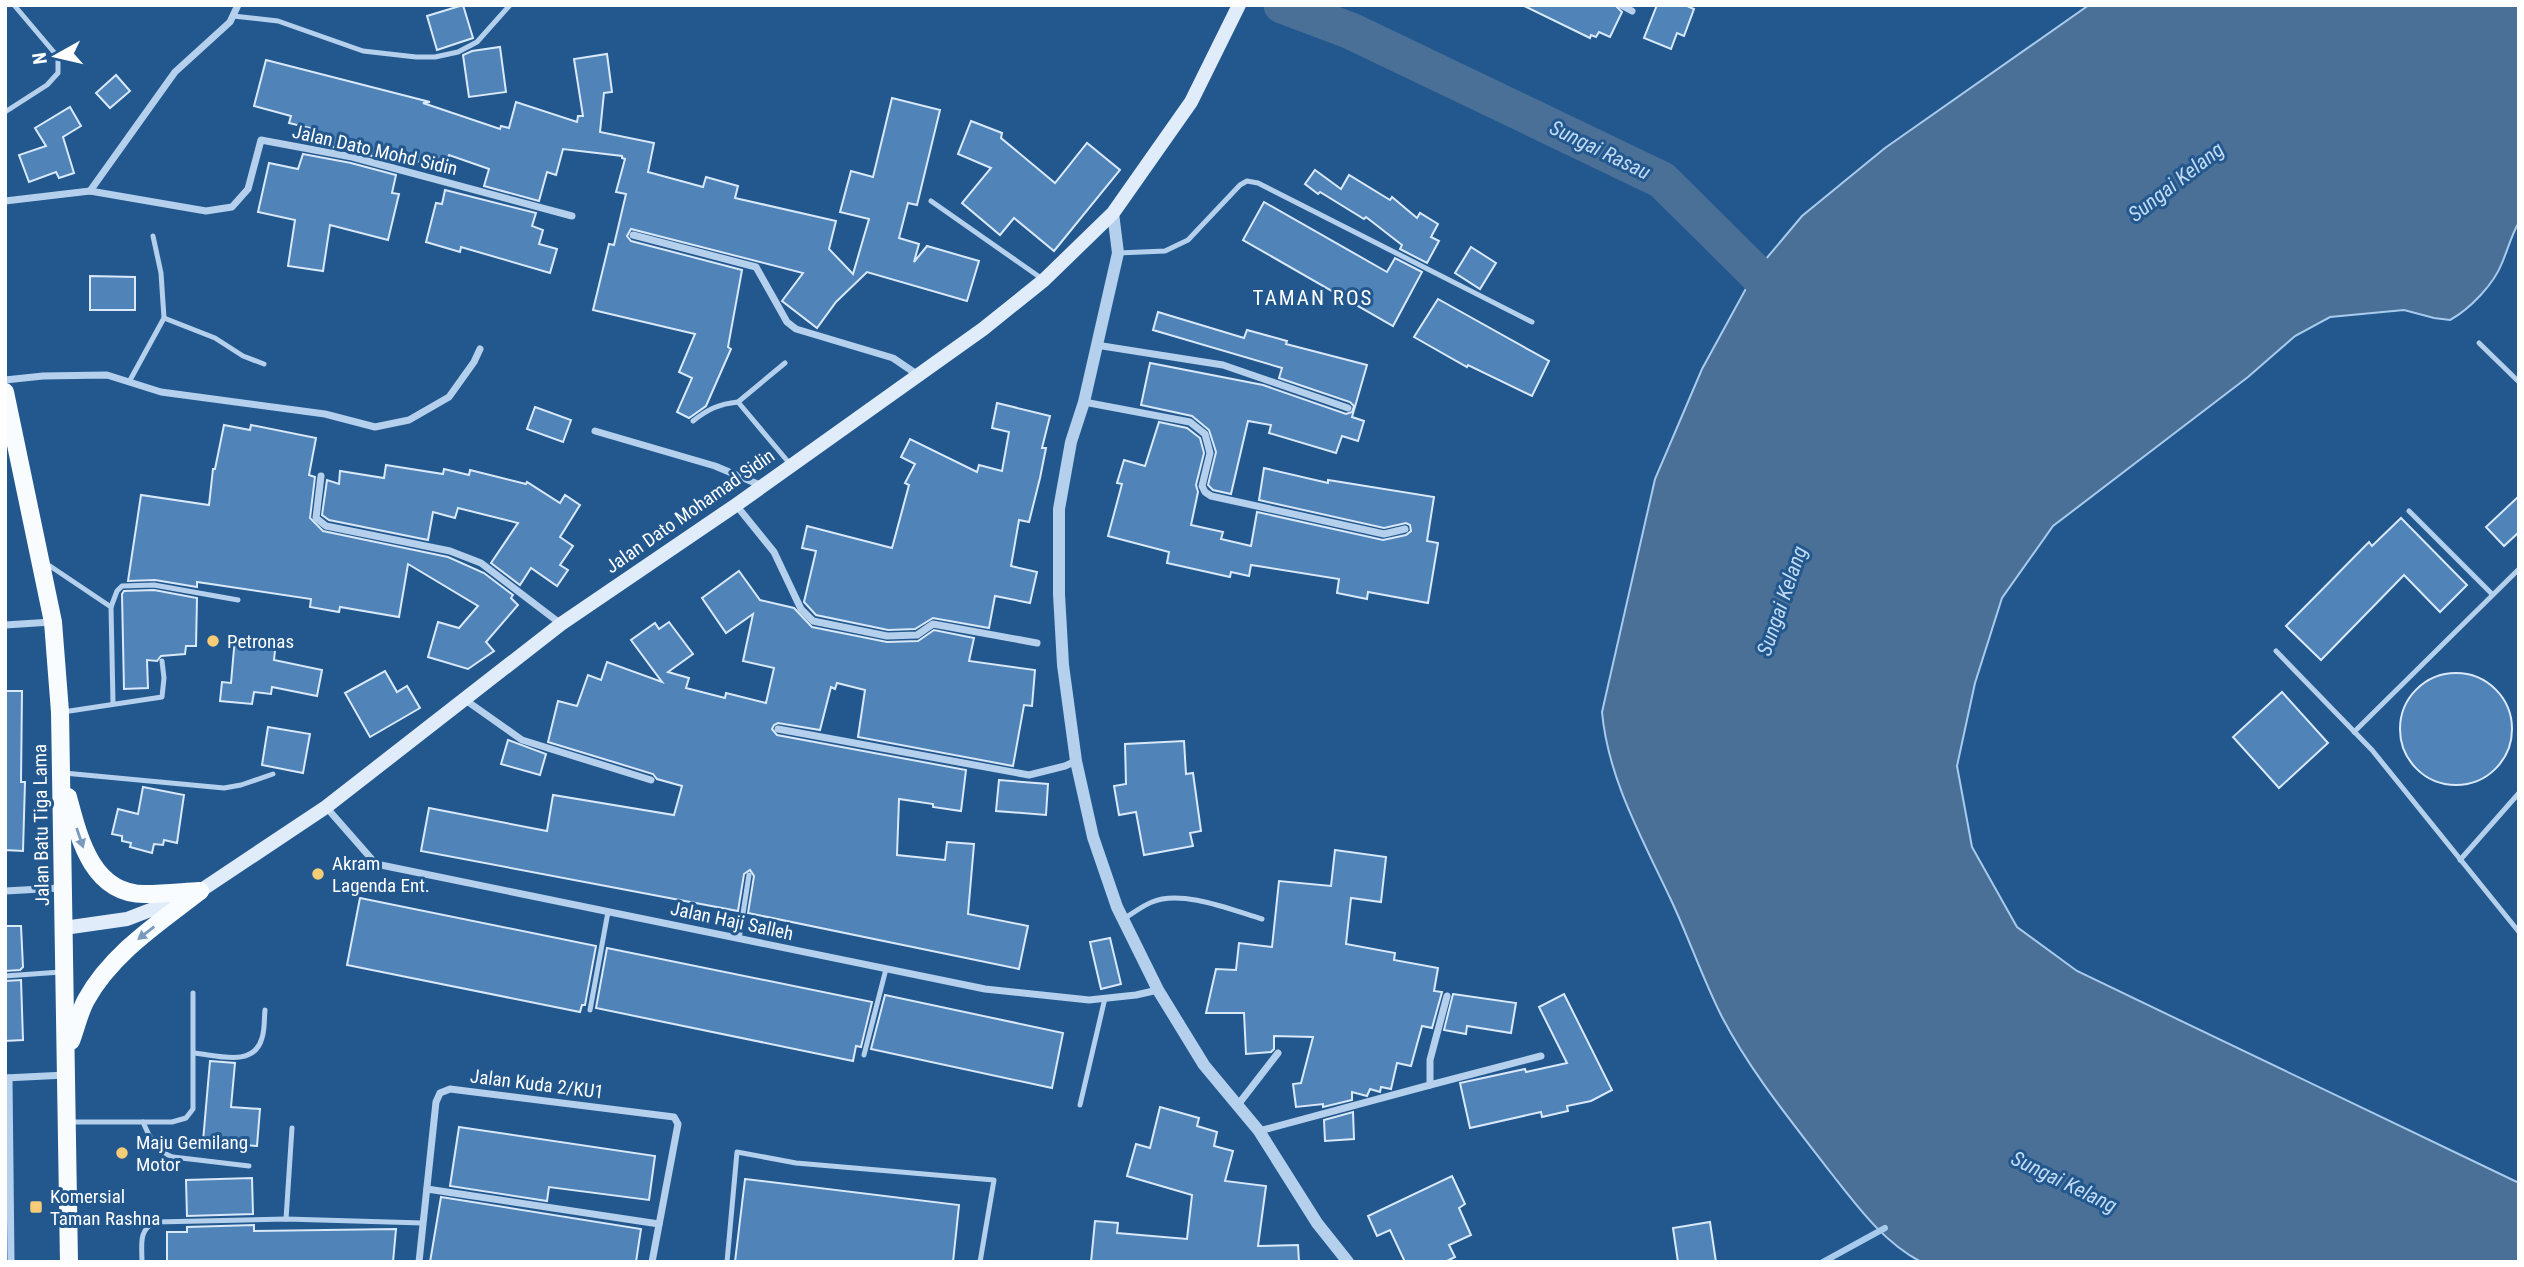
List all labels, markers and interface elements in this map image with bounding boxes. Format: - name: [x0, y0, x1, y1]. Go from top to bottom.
- north arrow: [21, 21, 91, 91]
- text: N: [27, 51, 52, 66]
- water label: Sungai Rasau: [1546, 115, 1654, 185]
- street label: Jalan Dato Mohd Sidin: [290, 120, 460, 180]
- water label: Sungai Kelang: [2124, 137, 2228, 227]
- district label: TAMAN ROS: [1253, 286, 1373, 310]
- street label: Jalan Dato Mohamad Sidin: [601, 444, 779, 578]
- water label: Sungai Kelang: [1752, 543, 1812, 659]
- place label: Petronas: [227, 630, 294, 653]
- marker: Petronas: [205, 633, 221, 649]
- street label: Jalan Batu Tiga Lama: [28, 744, 54, 906]
- one-way arrow: [75, 828, 86, 849]
- place label: Akram Lagenda Ent.: [332, 852, 430, 897]
- marker: Akram Lagenda Ent.: [310, 866, 326, 882]
- street label: Jalan Haji Salleh: [669, 897, 795, 945]
- one-way arrow: [138, 926, 156, 941]
- street label: Jalan Kuda 2/KU1: [469, 1064, 605, 1104]
- place label: Maju Gemilang Motor: [136, 1131, 248, 1176]
- marker: Maju Gemilang Motor: [114, 1145, 130, 1161]
- water label: Sungai Kelang: [2007, 1146, 2121, 1218]
- place label: Komersial Taman Rashna: [50, 1185, 160, 1230]
- marker: Komersial Taman Rashna: [28, 1199, 44, 1215]

